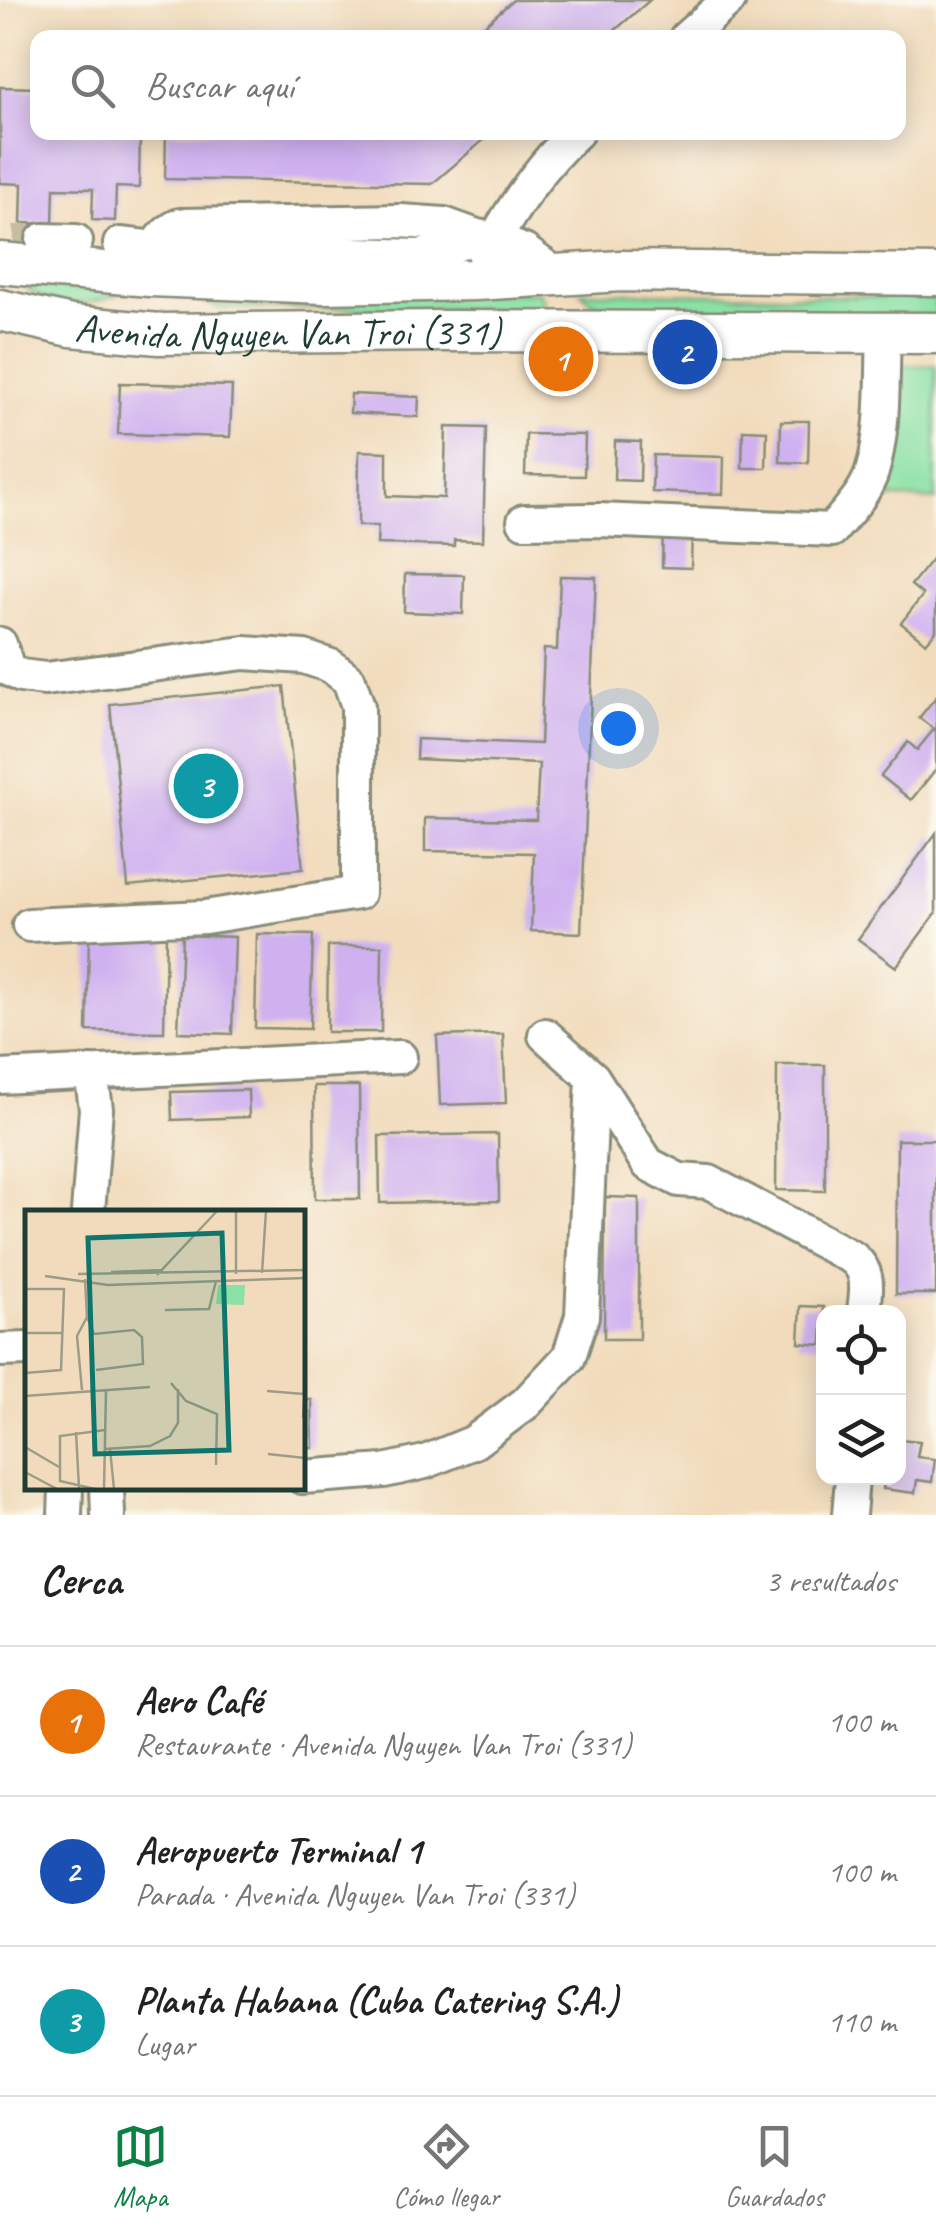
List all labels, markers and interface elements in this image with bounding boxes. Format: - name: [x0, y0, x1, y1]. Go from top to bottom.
- search box: [30, 30, 906, 140]
- icon: search: [65, 58, 120, 113]
- text: Buscar aquí: [145, 62, 294, 109]
- street label: Avenida Nguyen Van Troi (331): [73, 302, 503, 361]
- pin: 2: [652, 314, 718, 390]
- pin: 1: [528, 322, 594, 396]
- your location: [593, 703, 644, 754]
- pin: 3: [174, 748, 238, 824]
- inset map: [25, 1210, 305, 1490]
- map controls: [816, 1305, 906, 1485]
- button: locate: [816, 1305, 906, 1395]
- button: layers: [816, 1395, 906, 1485]
- text: Cerca: [40, 1554, 122, 1607]
- text: 3 resultados: [765, 1560, 896, 1601]
- text: Aero Café: [135, 1677, 262, 1724]
- text: 1: [65, 1701, 80, 1742]
- text: 100 m: [827, 1701, 896, 1742]
- text: Restaurante · Avenida Nguyen Van Troi (331): [135, 1724, 632, 1765]
- text: Aeropuerto Terminal 1: [135, 1827, 422, 1874]
- text: 2: [65, 1851, 80, 1892]
- text: 100 m: [827, 1851, 896, 1892]
- text: Parada · Avenida Nguyen Van Troi (331): [135, 1874, 575, 1915]
- text: Planta Habana (Cuba Catering S.A.): [135, 1977, 618, 2024]
- text: 3: [65, 2001, 80, 2042]
- text: 110 m: [827, 2001, 896, 2042]
- text: Lugar: [135, 2024, 195, 2065]
- tab: Mapa: [113, 2119, 168, 2214]
- tab: Cómo llegar: [393, 2119, 499, 2214]
- tab: Guardados: [725, 2119, 823, 2214]

